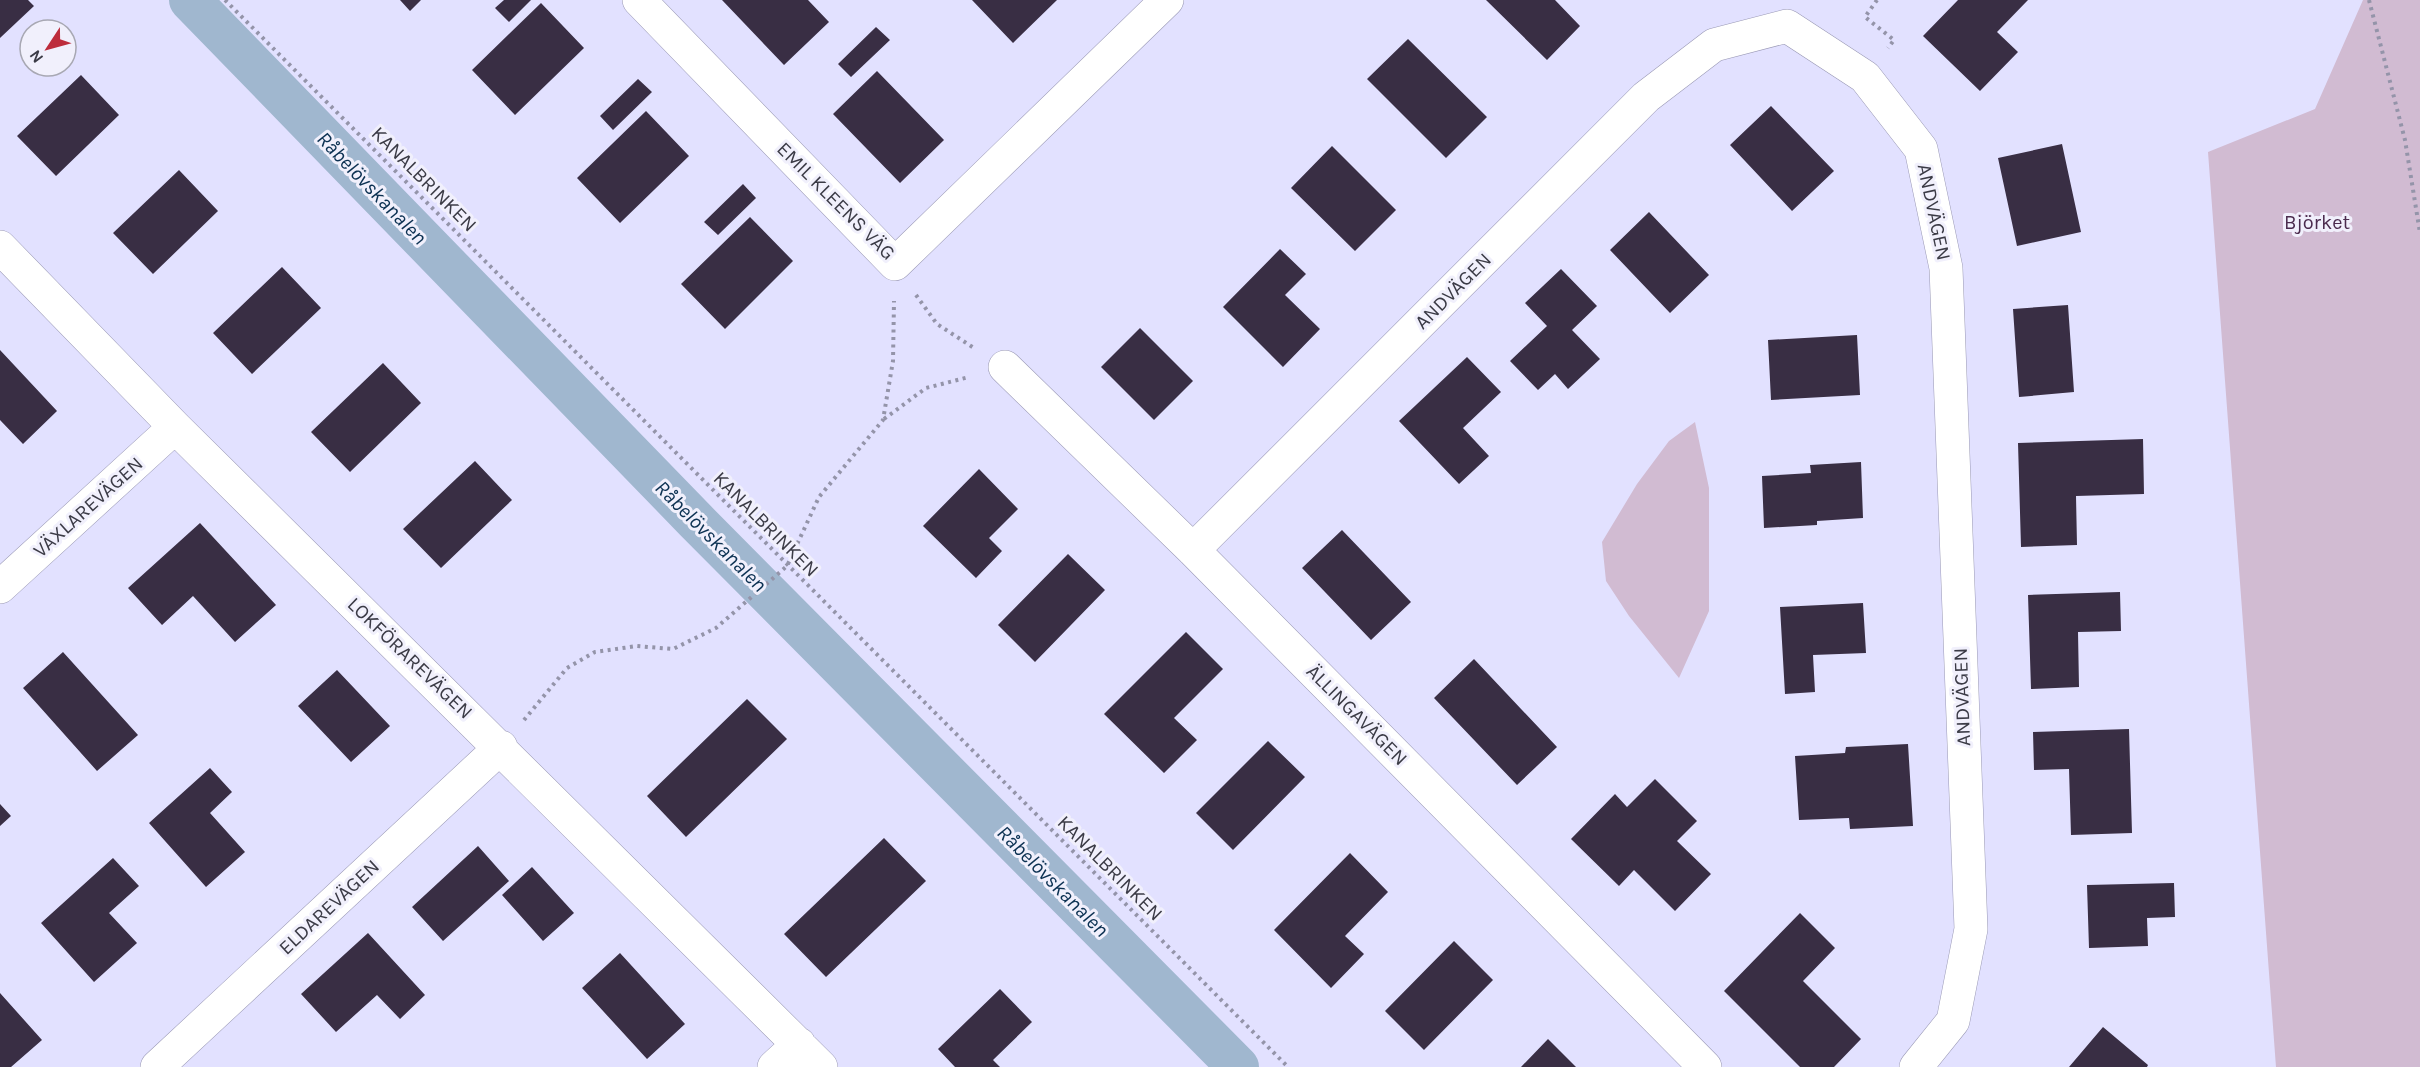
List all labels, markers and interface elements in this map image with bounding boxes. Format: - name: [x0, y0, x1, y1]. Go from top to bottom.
- north arrow: [18, 18, 78, 78]
- text: N: [25, 46, 47, 67]
- street label: KANALBRINKEN: [367, 122, 481, 236]
- water label: Råbelövskanalen: [312, 127, 432, 249]
- street label: EMIL KLEENS VÄG: [772, 137, 900, 265]
- street label: ANDVÄGEN: [1913, 162, 1955, 262]
- park label: Björket: [2284, 211, 2350, 234]
- street label: ANDVÄGEN: [1410, 248, 1496, 334]
- street label: VÄXLAREVÄGEN: [29, 452, 147, 562]
- street label: KANALBRINKEN: [709, 467, 823, 581]
- water label: Råbelövskanalen: [650, 475, 772, 597]
- street label: LOKFÖRAREVÄGEN: [343, 592, 477, 724]
- street label: ANDVÄGEN: [1949, 647, 1975, 747]
- street label: ÄLLINGAVÄGEN: [1302, 660, 1412, 770]
- street label: KANALBRINKEN: [1053, 811, 1167, 925]
- water label: Råbelövskanalen: [992, 820, 1114, 942]
- street label: ELDAREVÄGEN: [274, 855, 384, 959]

